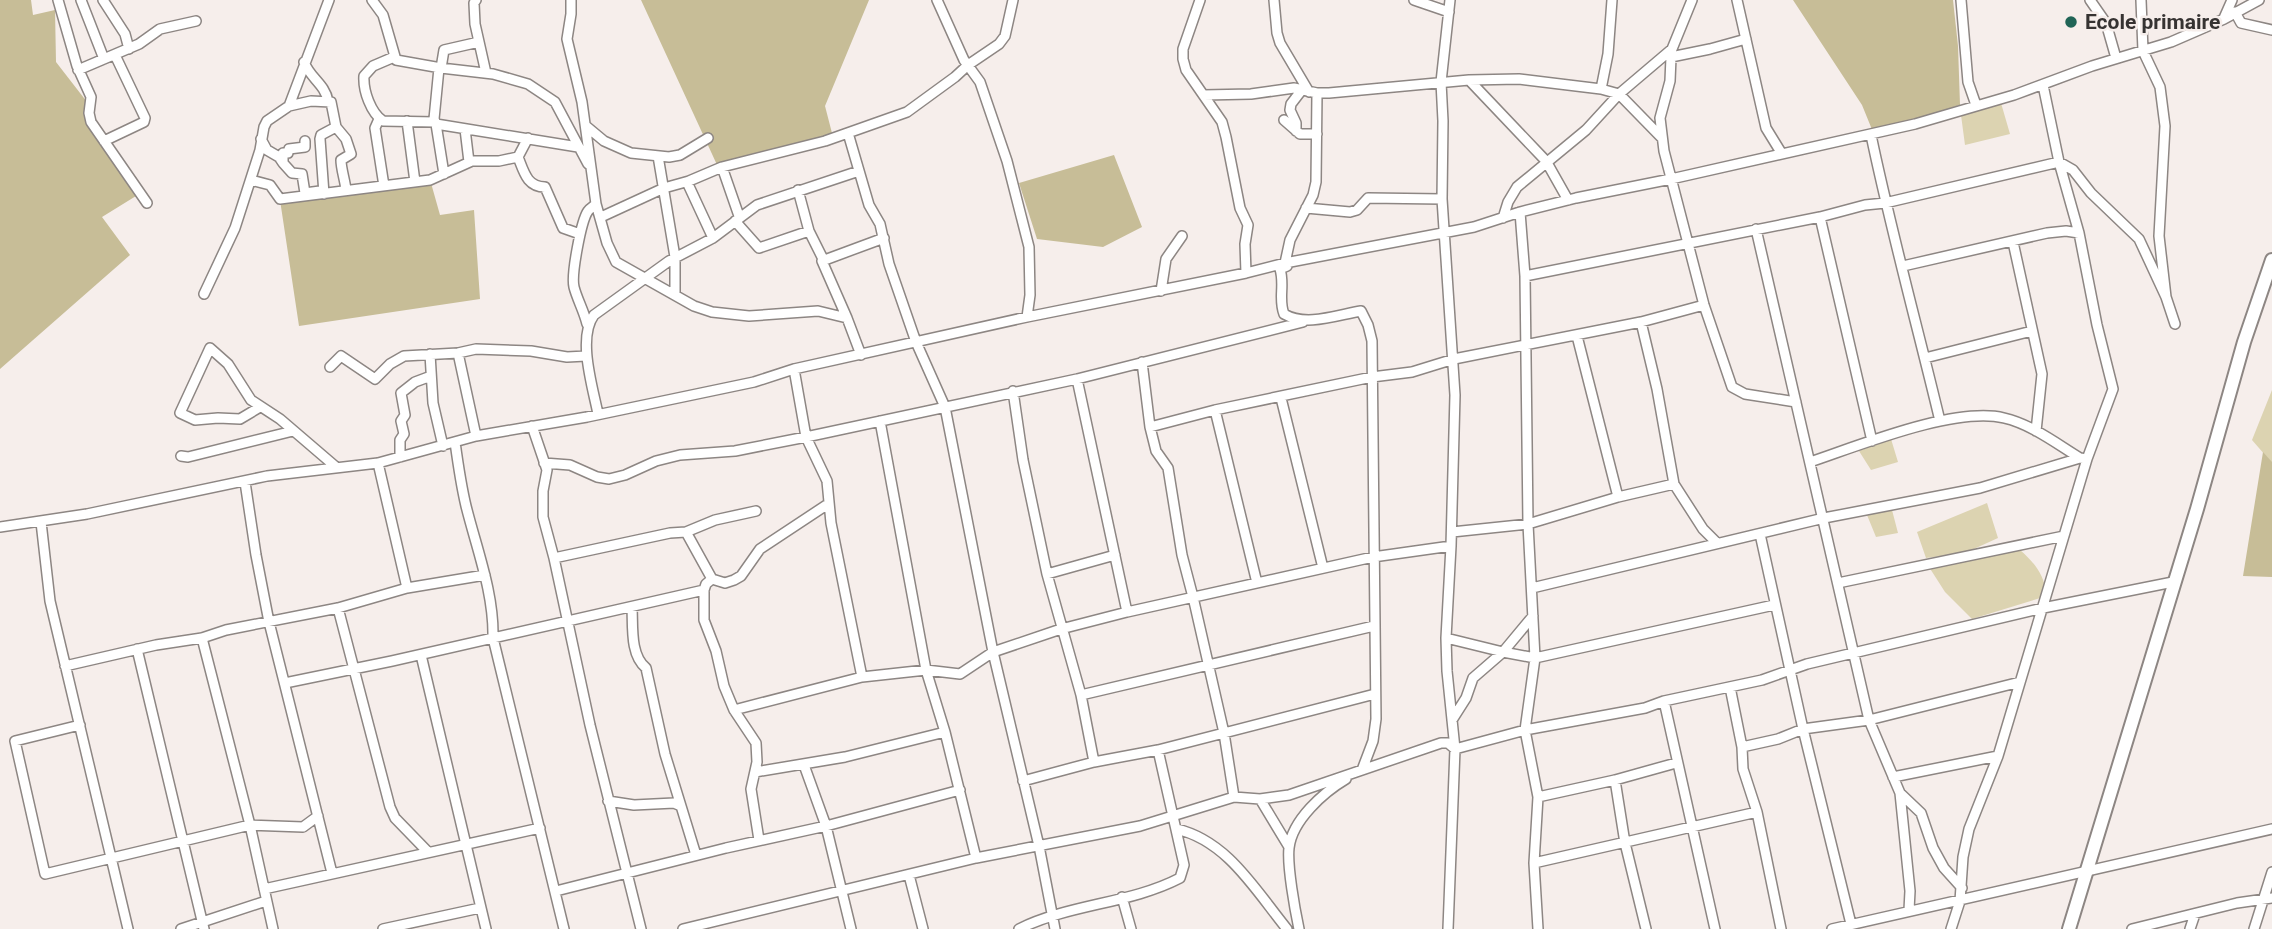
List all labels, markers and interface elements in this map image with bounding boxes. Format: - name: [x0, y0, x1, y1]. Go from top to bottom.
- place label: Ecole primaire: [2085, 10, 2220, 34]
- marker: Ecole primaire: [2063, 14, 2079, 30]

